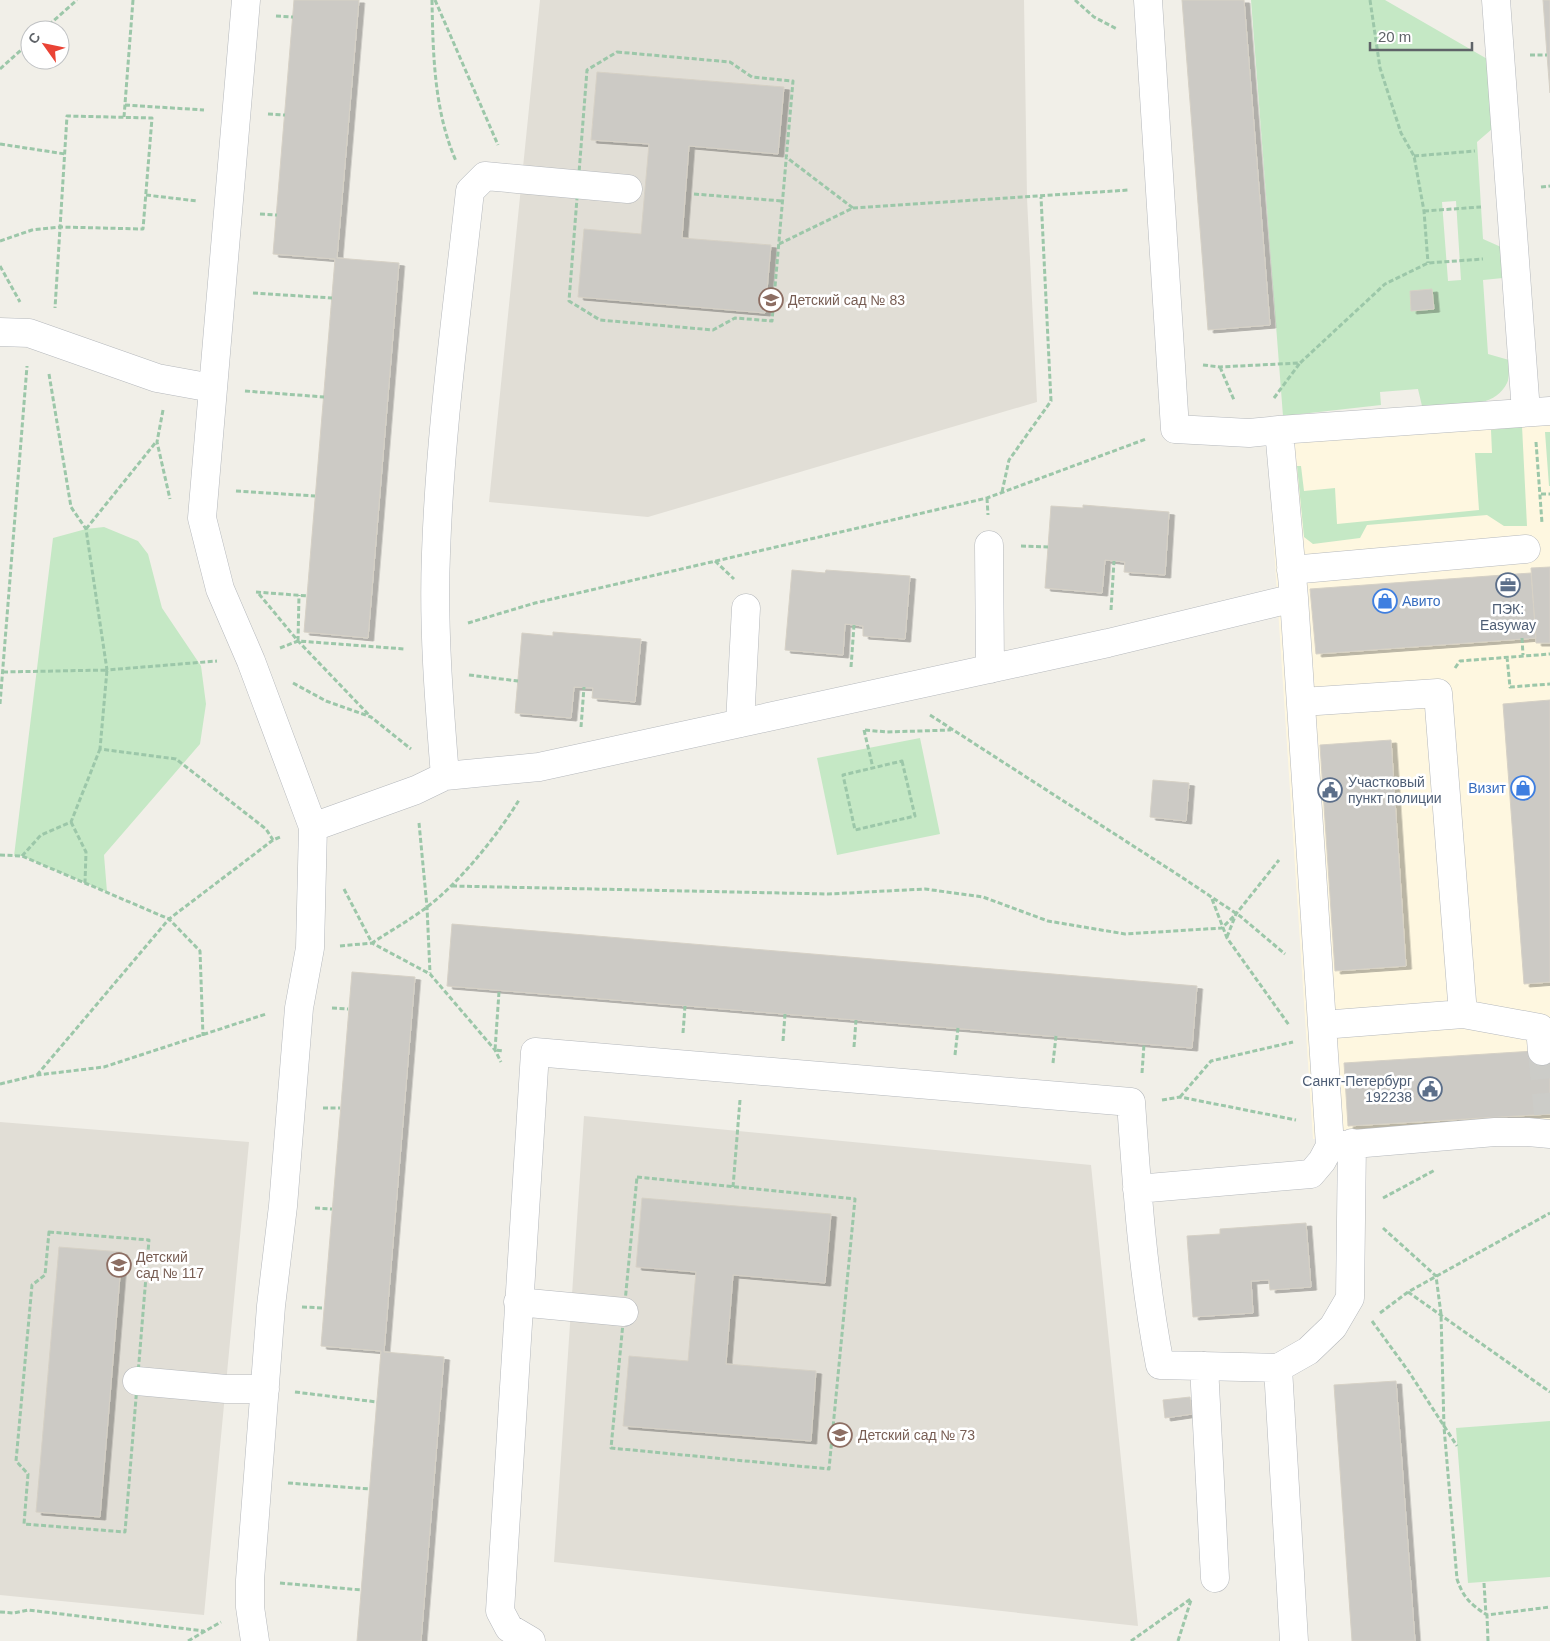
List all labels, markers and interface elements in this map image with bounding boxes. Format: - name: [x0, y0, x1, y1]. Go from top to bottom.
- north arrow: [20, 20, 70, 70]
- scale bar: [1370, 20, 1472, 52]
- text: 20 m: [1378, 28, 1411, 45]
- text: С: [25, 29, 44, 47]
- school or university icon: Детский сад № 83: [758, 287, 784, 313]
- place label: Детский сад № 83: [788, 292, 905, 308]
- office icon: ПЭК: Easyway: [1495, 572, 1521, 598]
- shop icon: Авито: [1372, 588, 1398, 614]
- place label: Авито: [1402, 593, 1441, 609]
- place label: ПЭК: Easyway: [1480, 601, 1536, 633]
- place label: Участковый пункт полиции: [1348, 774, 1442, 806]
- shop icon: Визит: [1510, 775, 1536, 801]
- public building icon: Участковый пункт полиции: [1317, 777, 1343, 803]
- place label: Визит: [1468, 780, 1507, 796]
- place label: Санкт-Петербург 192238: [1302, 1073, 1412, 1105]
- public building icon: Санкт-Петербург 192238: [1417, 1076, 1443, 1102]
- place label: Детский сад № 117: [136, 1249, 204, 1281]
- school or university icon: Детский сад № 117: [106, 1252, 132, 1278]
- school or university icon: Детский сад № 73: [827, 1422, 853, 1448]
- place label: Детский сад № 73: [858, 1427, 975, 1443]

